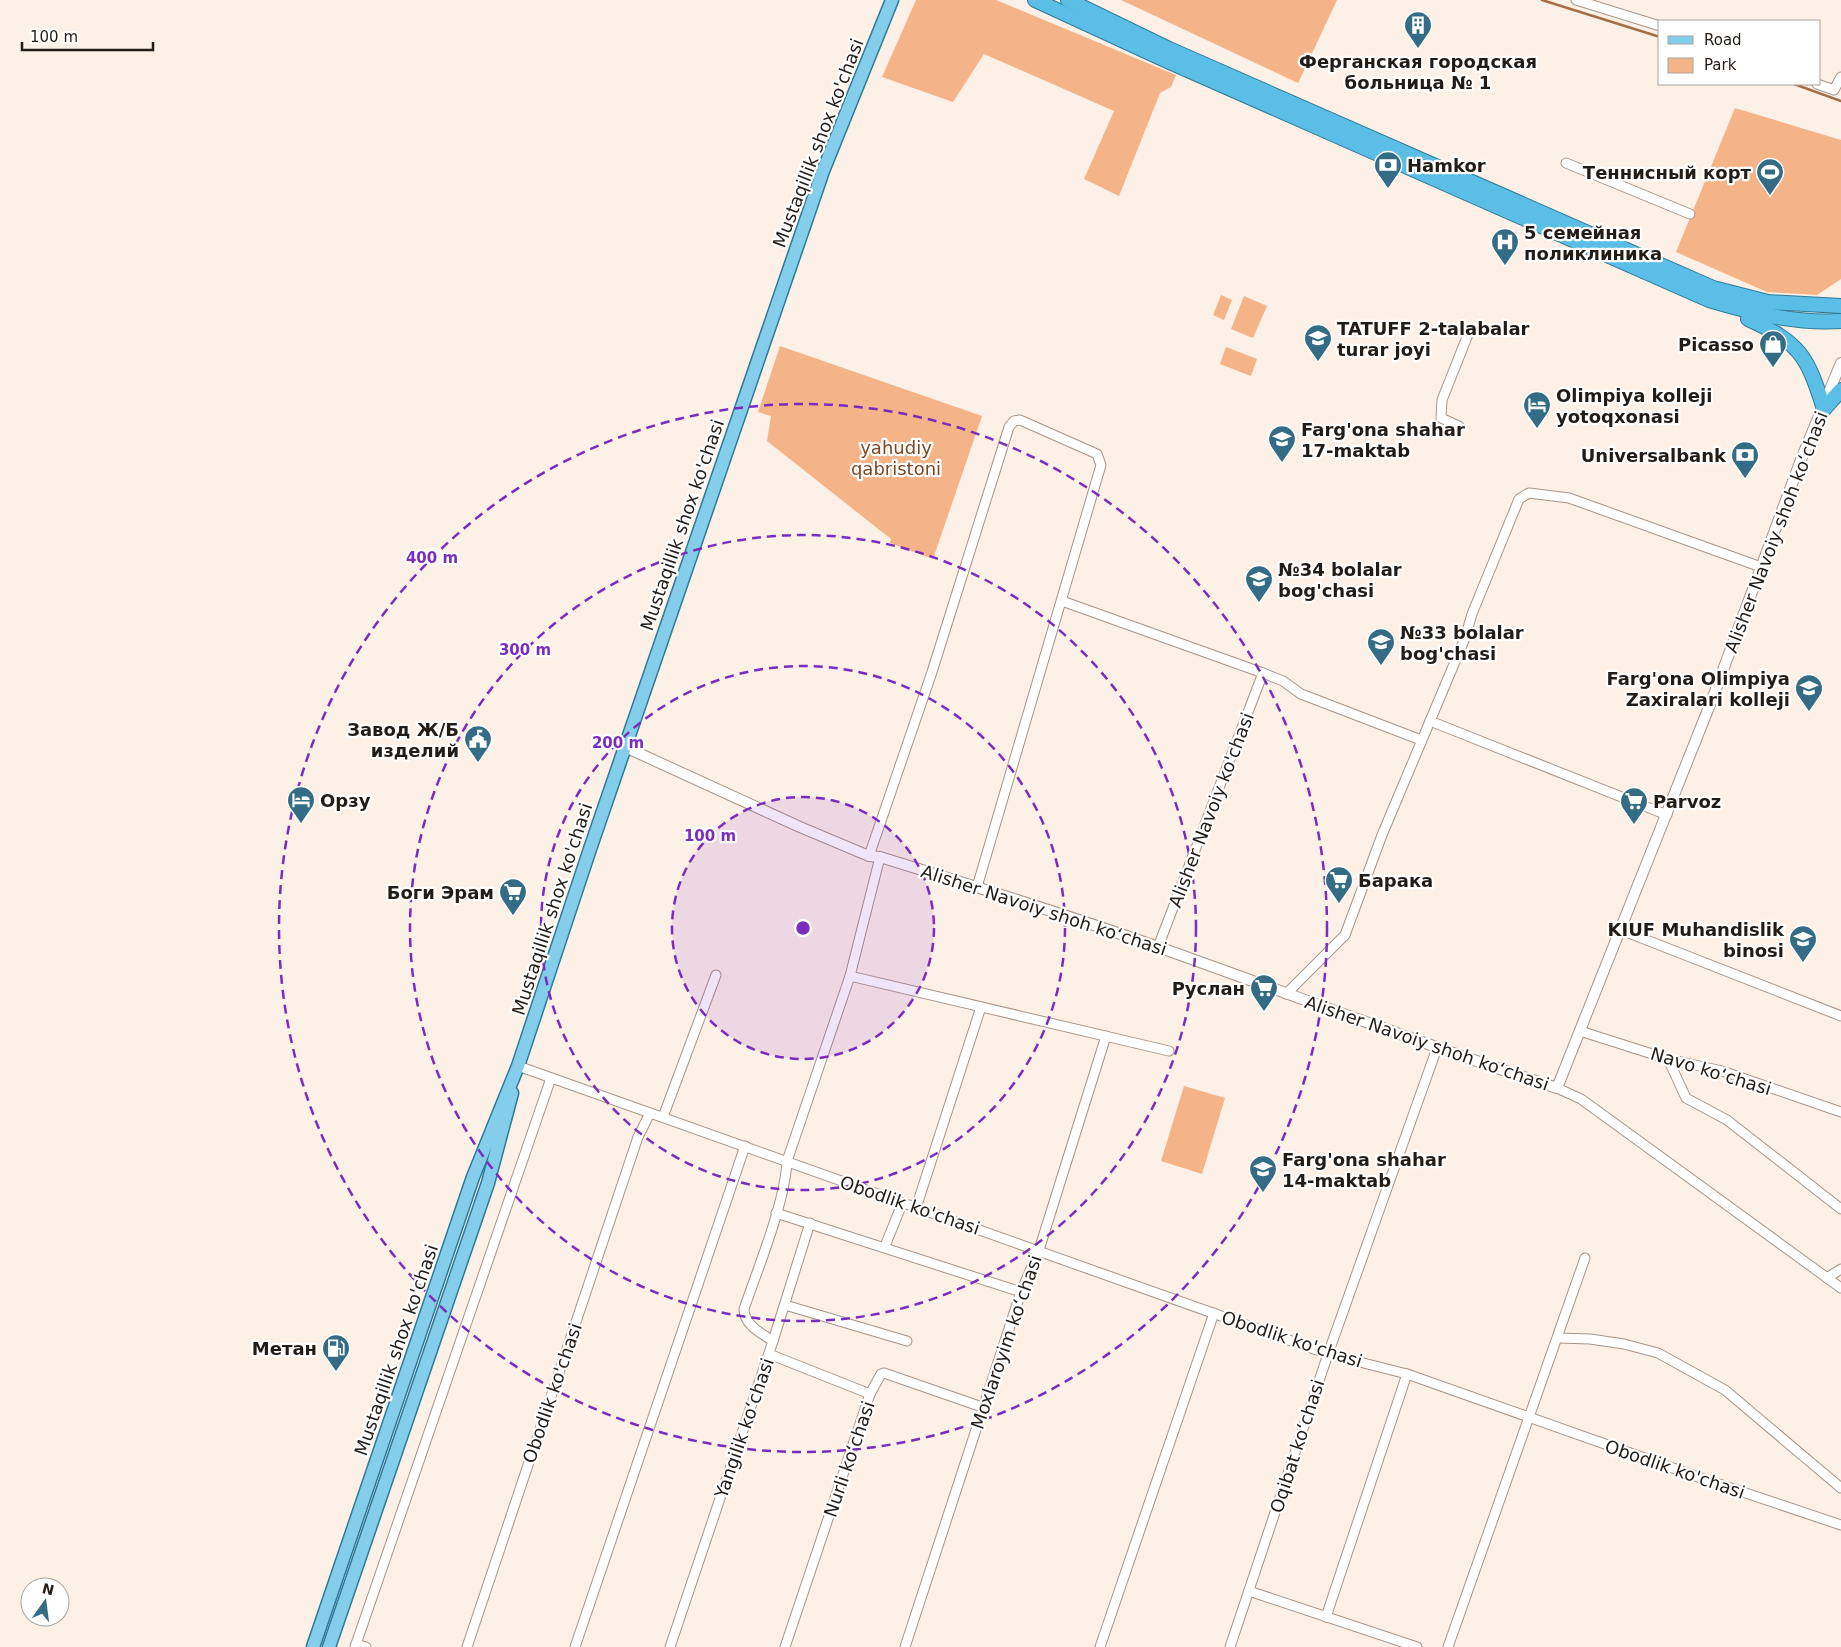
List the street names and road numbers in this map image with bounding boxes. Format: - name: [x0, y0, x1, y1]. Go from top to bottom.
- street label: Mustaqillik shox ko'chasi: [768, 36, 868, 250]
- street label: Alisher Navoiy shoh koʻchasi: [1720, 408, 1832, 656]
- street label: Mustaqillik shox ko'chasi: [636, 417, 728, 633]
- street label: Alisher Navoiy ko'chasi: [1164, 709, 1258, 911]
- street label: Mustaqillik shox ko'chasi: [508, 800, 596, 1018]
- street label: Alisher Navoiy shoh koʻchasi: [919, 860, 1169, 960]
- street label: Alisher Navoiy shoh koʻchasi: [1302, 991, 1552, 1095]
- street label: Navo koʻchasi: [1648, 1043, 1774, 1099]
- street label: Obodlik ko'chasi: [837, 1171, 983, 1239]
- street label: Mustaqillik shox ko'chasi: [350, 1242, 442, 1458]
- street label: Moxlaroyim koʻchasi: [966, 1252, 1046, 1432]
- street label: Obodlik ko'chasi: [1219, 1306, 1365, 1372]
- street label: Obodlik ko'chasi: [518, 1320, 586, 1466]
- street label: Yangilik koʻchasi: [710, 1355, 778, 1502]
- street label: Oqibat koʻchasi: [1266, 1377, 1328, 1515]
- street label: Nurli koʻchasi: [819, 1398, 879, 1520]
- street label: Obodlik ko'chasi: [1602, 1435, 1748, 1503]

